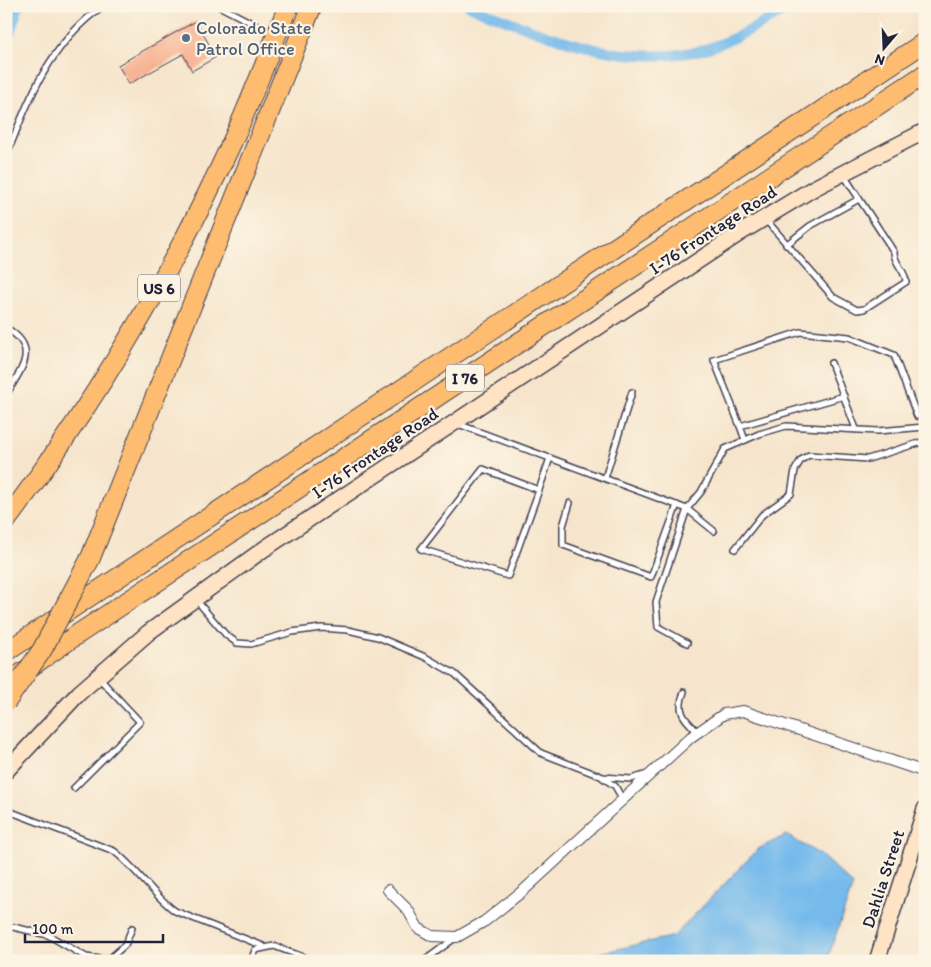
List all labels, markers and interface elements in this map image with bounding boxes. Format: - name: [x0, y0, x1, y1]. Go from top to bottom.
- place label: Colorado State Patrol Office: [196, 17, 311, 60]
- north arrow: [858, 22, 908, 72]
- marker: Colorado State Patrol Office: [180, 32, 192, 44]
- text: N: [873, 50, 887, 69]
- street label: I-76 Frontage Road: [645, 180, 781, 279]
- road number: US 6: [138, 274, 180, 302]
- road number: I 76: [446, 364, 484, 392]
- street label: I-76 Frontage Road: [308, 402, 443, 503]
- street label: Dahlia Street: [857, 827, 909, 931]
- scale bar: [25, 912, 162, 944]
- text: 100 m: [32, 920, 74, 938]

